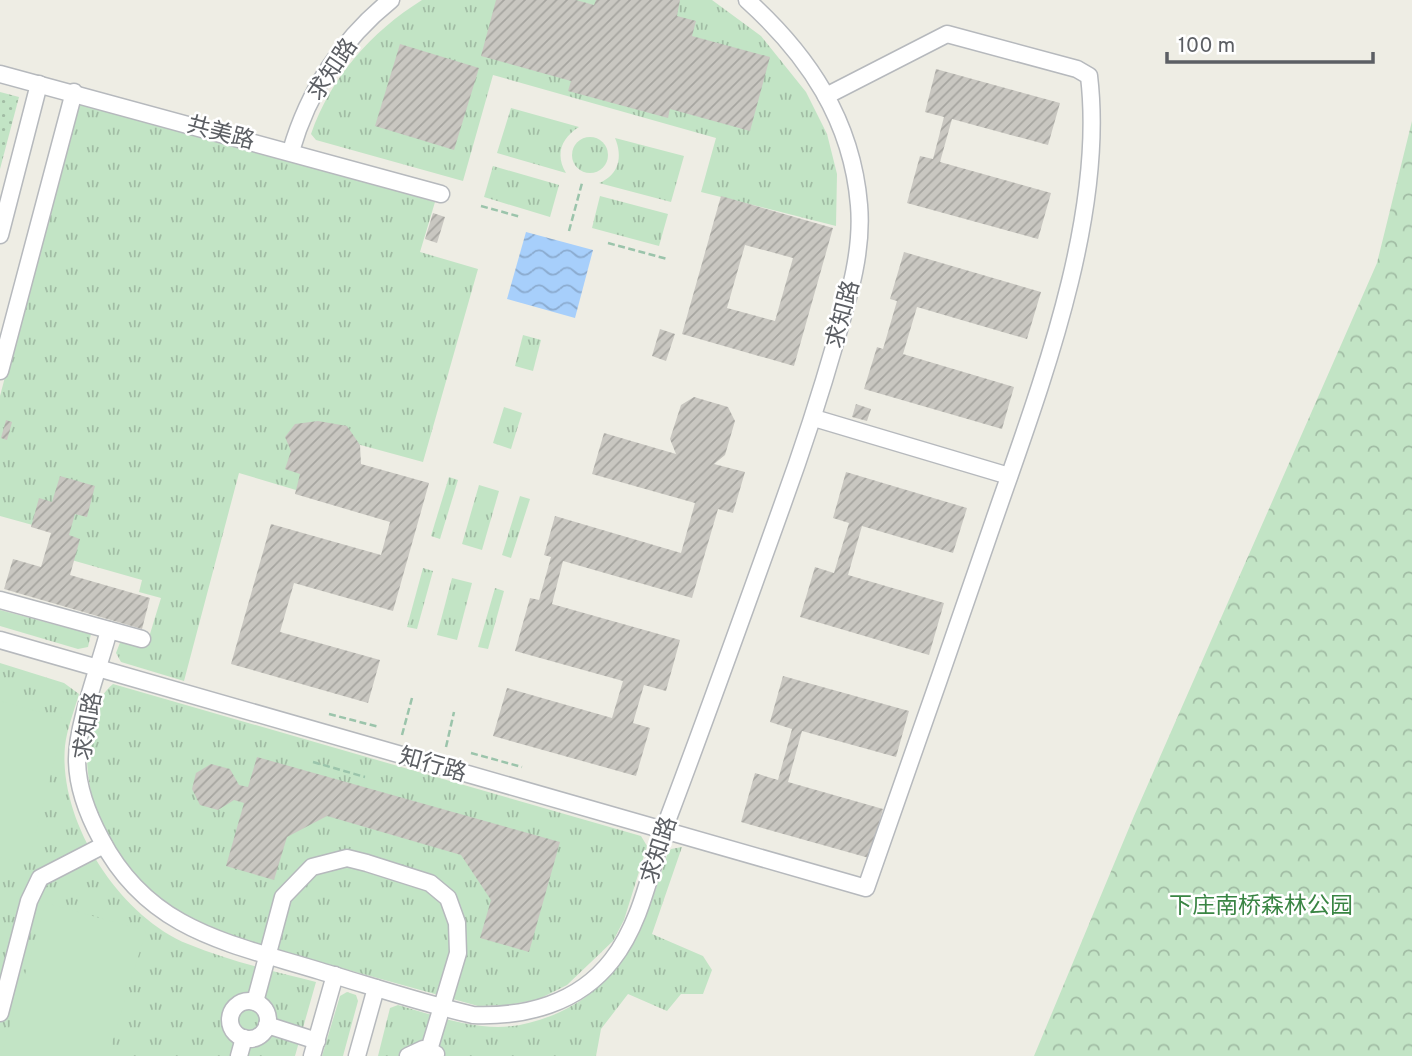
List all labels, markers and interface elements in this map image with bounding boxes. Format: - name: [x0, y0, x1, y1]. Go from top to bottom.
- scale bar: [1167, 21, 1374, 65]
- text: 100 m: [1178, 33, 1235, 60]
- street label: 求知路: [303, 34, 365, 107]
- street label: 共美路: [183, 111, 257, 157]
- street label: 求知路: [821, 278, 867, 352]
- street label: 求知路: [69, 690, 110, 763]
- street label: 知行路: [395, 743, 469, 790]
- street label: 求知路: [636, 813, 685, 888]
- park label: 下庄南桥森林公园: [1169, 893, 1353, 922]

